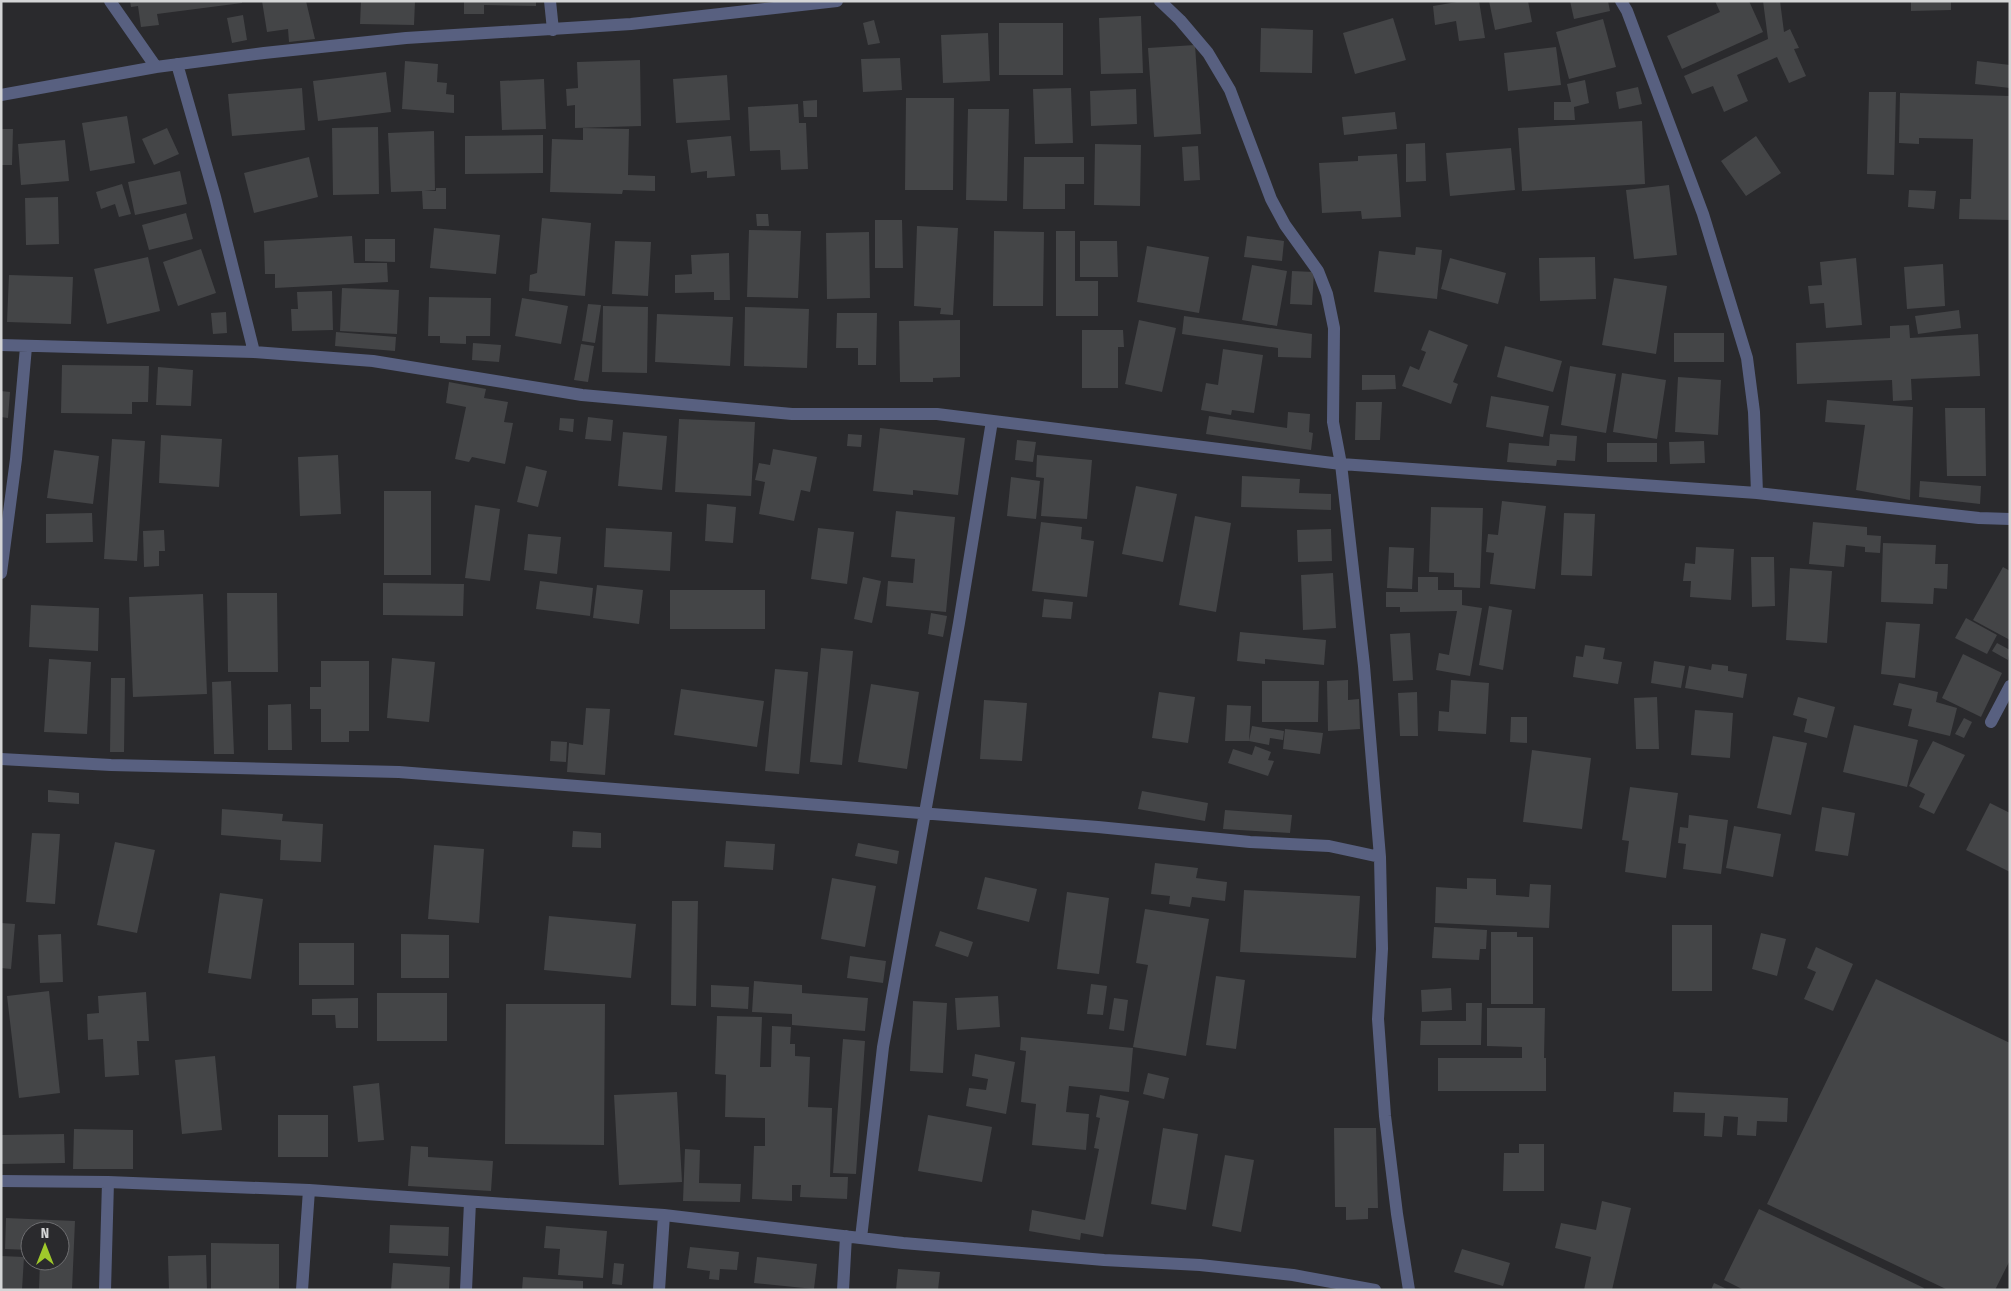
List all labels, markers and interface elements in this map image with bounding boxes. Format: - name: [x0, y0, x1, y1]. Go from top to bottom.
- north arrow: [20, 1221, 70, 1271]
- text: N: [41, 1225, 49, 1242]

